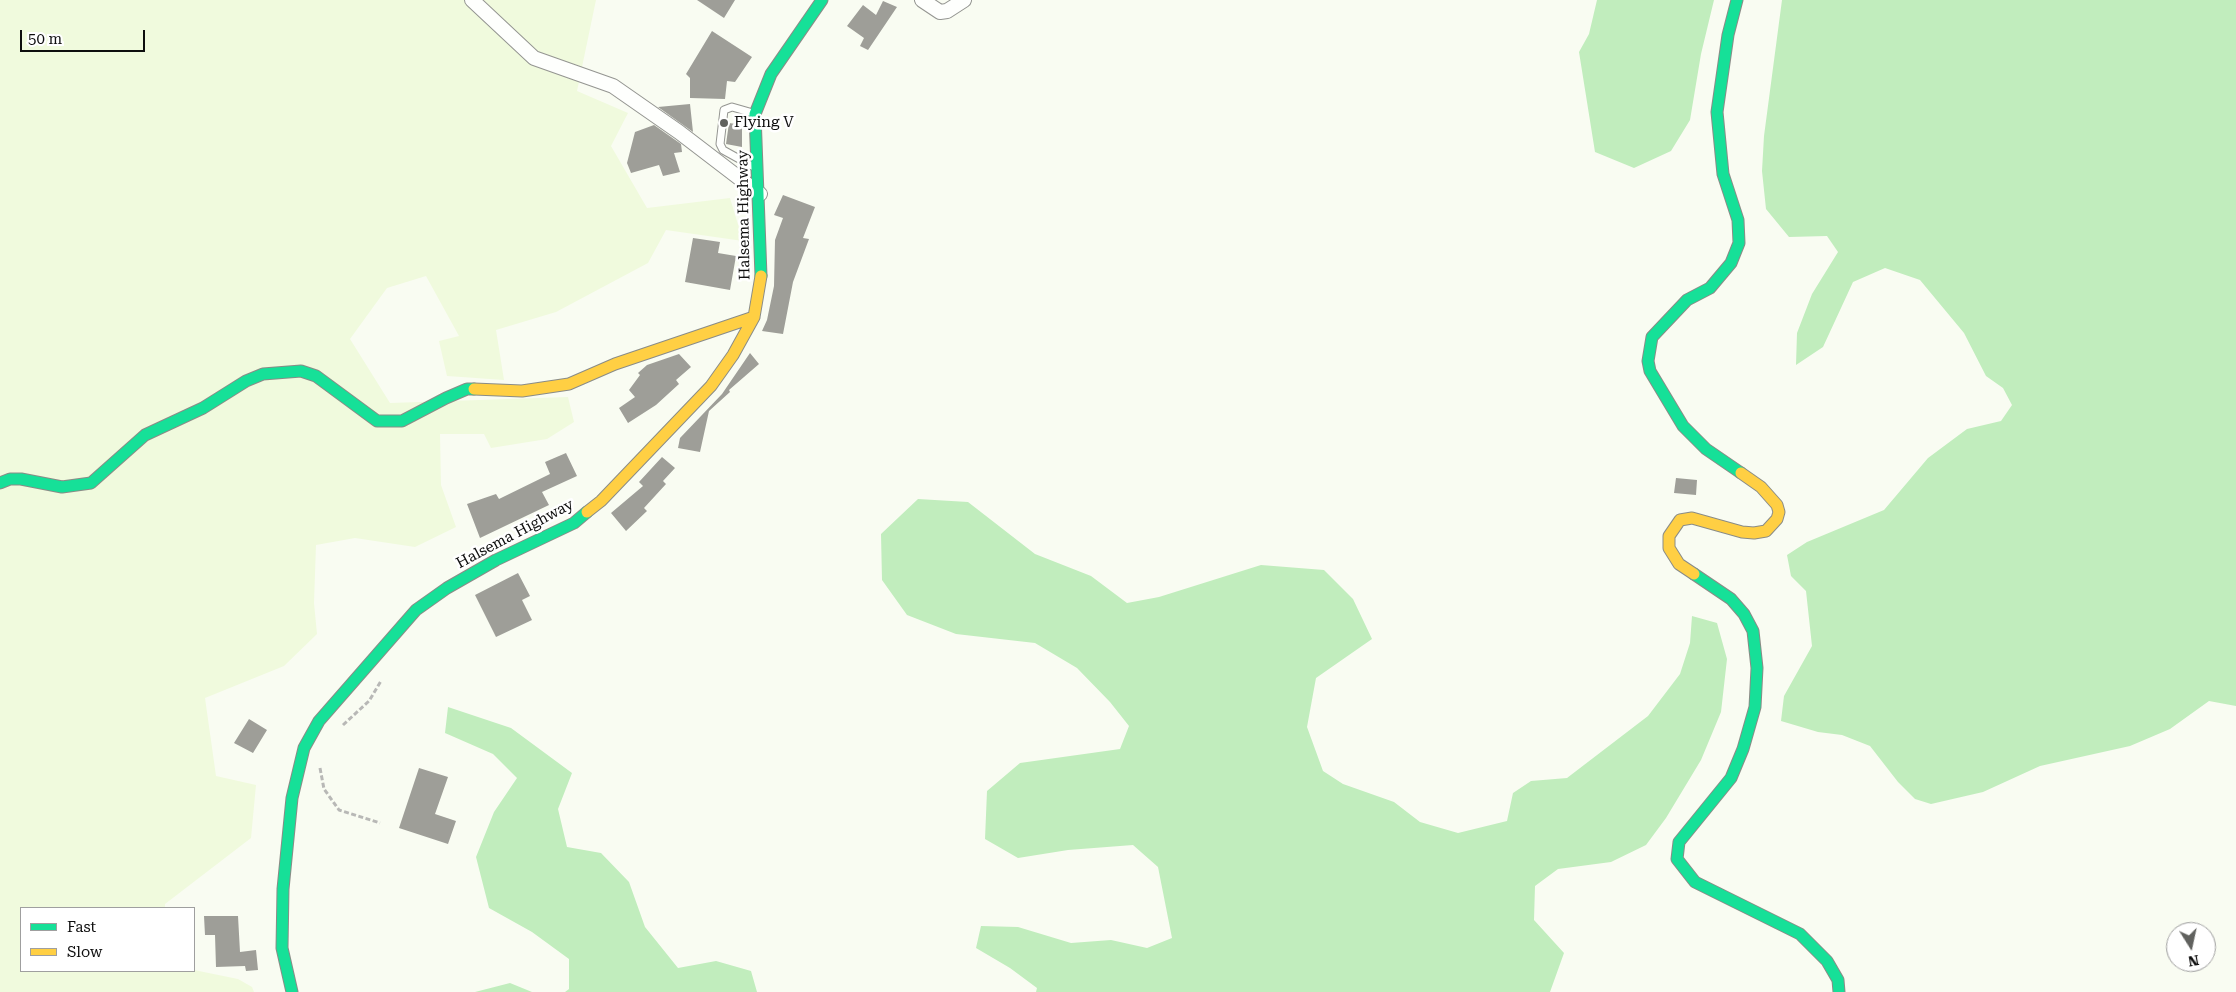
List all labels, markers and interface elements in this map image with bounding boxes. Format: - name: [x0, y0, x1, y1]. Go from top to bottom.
- scale bar: [22, 20, 148, 52]
- text: 50 m: [28, 30, 62, 48]
- place label: Flying V: [734, 114, 794, 132]
- marker: Flying V: [718, 117, 730, 129]
- street label: Halsema Highway: [734, 150, 754, 280]
- street label: Halsema Highway: [453, 496, 577, 572]
- legend: [20, 907, 195, 972]
- text: Fast: [67, 918, 96, 936]
- north arrow: [2166, 922, 2216, 972]
- text: Slow: [67, 943, 102, 961]
- text: N: [2187, 952, 2200, 970]

